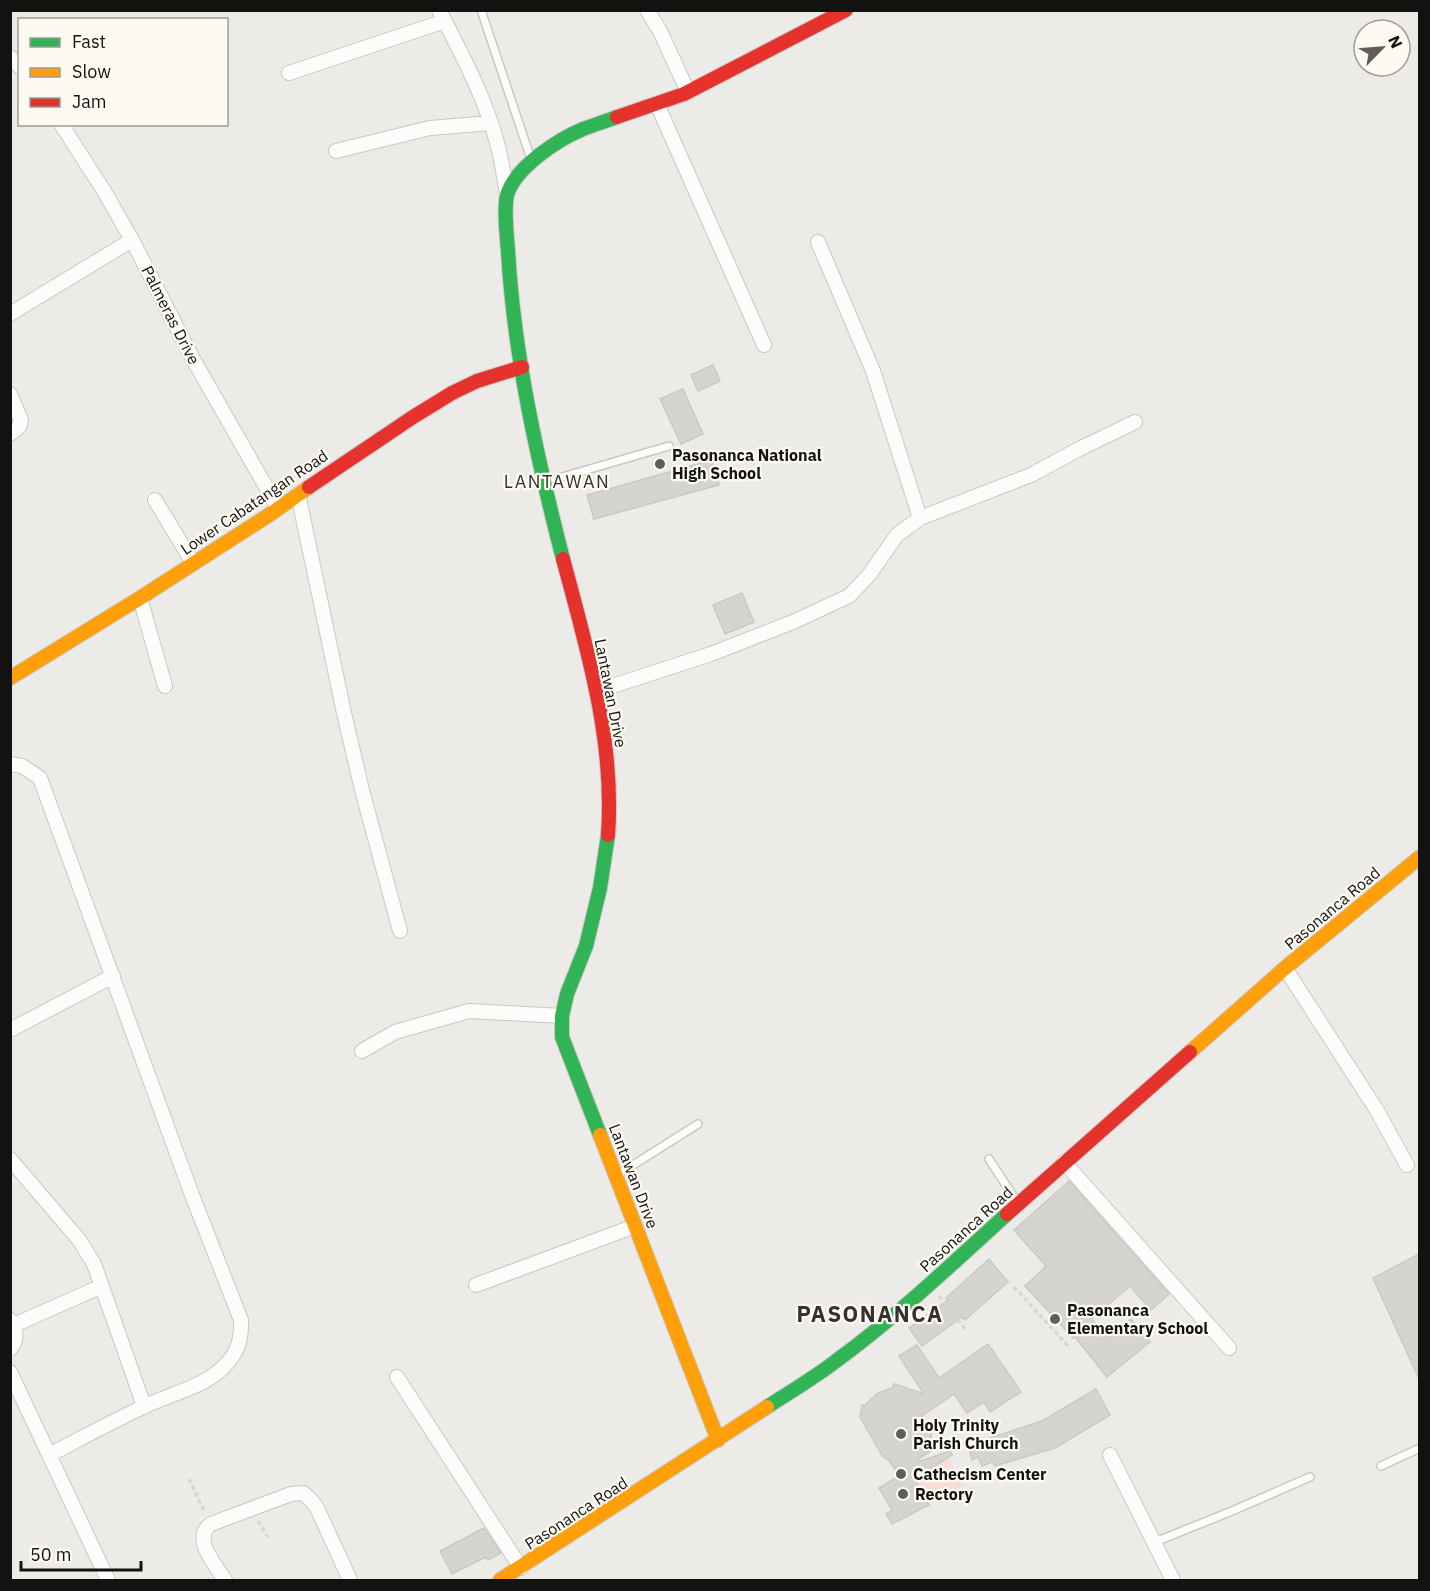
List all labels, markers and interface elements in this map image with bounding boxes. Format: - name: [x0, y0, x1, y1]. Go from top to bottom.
- legend: [18, 18, 228, 126]
- north arrow: [1352, 18, 1412, 78]
- text: Fast: [72, 30, 106, 53]
- text: N: [1384, 32, 1407, 51]
- text: Slow: [72, 60, 111, 83]
- text: Jam: [72, 90, 107, 113]
- street label: Palmeras Drive: [138, 262, 205, 368]
- street label: Lower Cabatangan Road: [176, 445, 332, 559]
- place label: Pasonanca National High School: [672, 445, 822, 483]
- marker: Pasonanca National High School: [653, 457, 667, 471]
- district label: LANTAWAN: [504, 470, 610, 493]
- street label: Lantawan Drive: [591, 637, 631, 749]
- street label: Pasonanca Road: [1280, 862, 1384, 954]
- street label: Lantawan Drive: [605, 1121, 663, 1231]
- street label: Pasonanca Road: [915, 1182, 1017, 1276]
- district label: PASONANCA: [797, 1299, 943, 1328]
- place label: Pasonanca Elementary School: [1067, 1300, 1208, 1338]
- marker: Pasonanca Elementary School: [1048, 1312, 1062, 1326]
- place label: Holy Trinity Parish Church: [913, 1415, 1018, 1453]
- marker: Holy Trinity Parish Church: [894, 1427, 908, 1441]
- place label: Cathecism Center: [913, 1464, 1047, 1484]
- marker: Cathecism Center: [894, 1467, 908, 1481]
- street label: Pasonanca Road: [521, 1472, 631, 1554]
- place label: Rectory: [915, 1484, 973, 1504]
- marker: Rectory: [896, 1487, 910, 1501]
- scale bar: [21, 1534, 141, 1572]
- text: 50 m: [30, 1543, 72, 1566]

